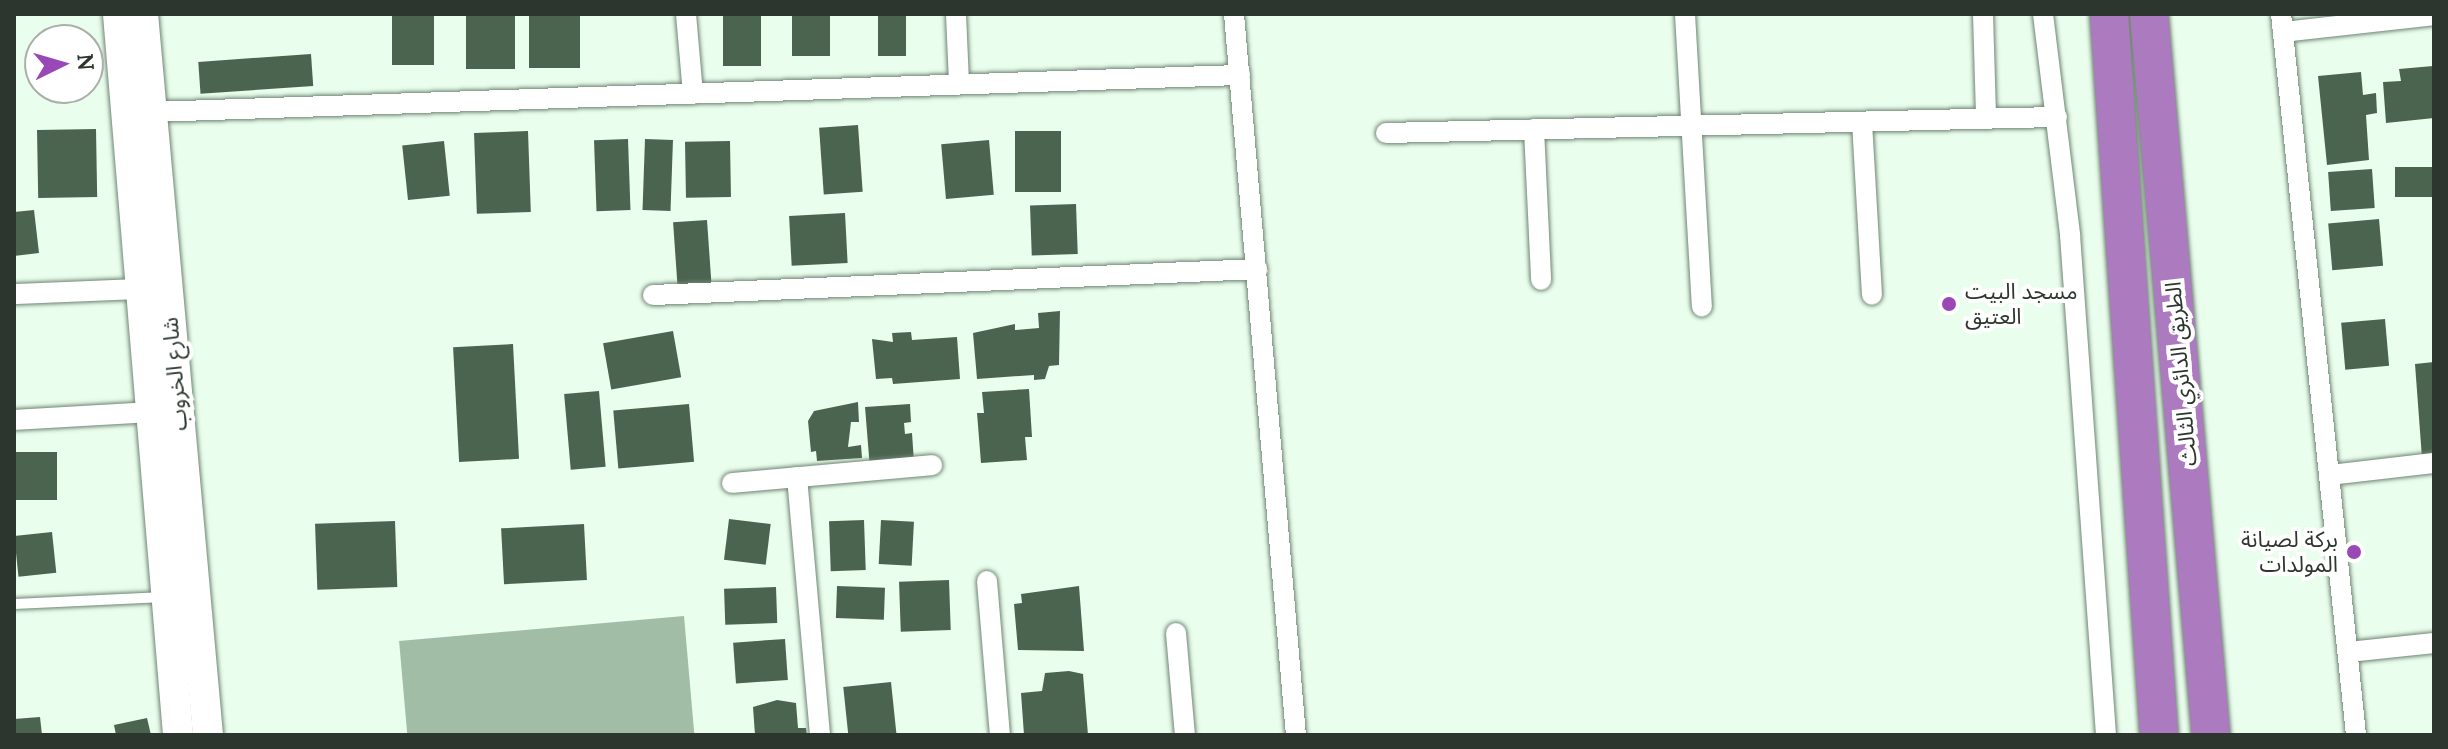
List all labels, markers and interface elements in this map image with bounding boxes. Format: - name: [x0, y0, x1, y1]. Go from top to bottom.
- north arrow: [24, 24, 104, 104]
- text: N: [71, 52, 101, 72]
- place label: مسجد البيت العتيق: [1965, 278, 2078, 330]
- street label: الطريق الدائري الثالث: [2160, 281, 2202, 467]
- marker: مسجد البيت العتيق: [1940, 295, 1958, 313]
- street label: شارع الخروب: [157, 316, 193, 432]
- place label: بركة لصيانة المولدات: [2241, 526, 2338, 578]
- marker: بركة لصيانة المولدات: [2345, 543, 2363, 561]

